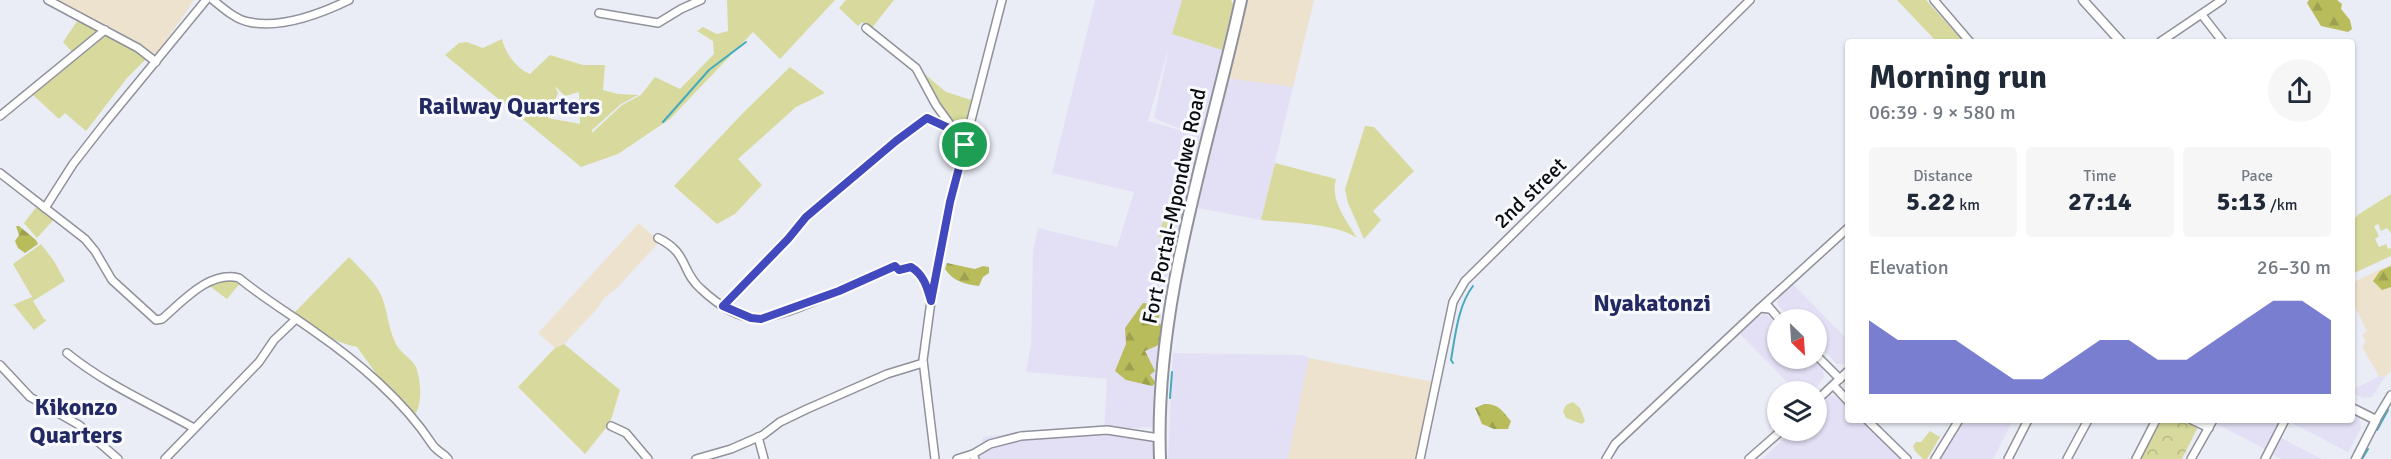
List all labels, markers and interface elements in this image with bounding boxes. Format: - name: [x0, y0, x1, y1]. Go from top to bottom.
- text: Morning run: [1869, 57, 2047, 98]
- button: share: [2268, 59, 2331, 122]
- street label: Fort Portal-Mpondwe Road: [1136, 86, 1212, 326]
- district label: Railway Quarters: [418, 91, 600, 121]
- text: 06:39 · 9 × 580 m: [1869, 100, 2016, 125]
- pin: [939, 119, 990, 170]
- icon: arrive: [948, 128, 981, 161]
- street label: 2nd street: [1488, 152, 1572, 234]
- text: Distance: [1913, 166, 1973, 186]
- text: Time: [2084, 166, 2116, 186]
- text: Pace: [2241, 166, 2273, 186]
- text: 5.22: [1906, 186, 1956, 218]
- text: 27:14: [2068, 186, 2132, 218]
- text: 5:13: [2217, 186, 2266, 218]
- text: km: [1956, 195, 1980, 215]
- text: /km: [2266, 195, 2297, 215]
- text: Elevation: [1869, 255, 1949, 280]
- text: 26–30 m: [2257, 255, 2331, 280]
- district label: Nyakatonzi: [1593, 288, 1711, 318]
- north arrow: [1767, 309, 1827, 369]
- map controls: [1767, 309, 1827, 441]
- button: layers: [1767, 381, 1827, 441]
- district label: Kikonzo Quarters: [30, 392, 123, 450]

